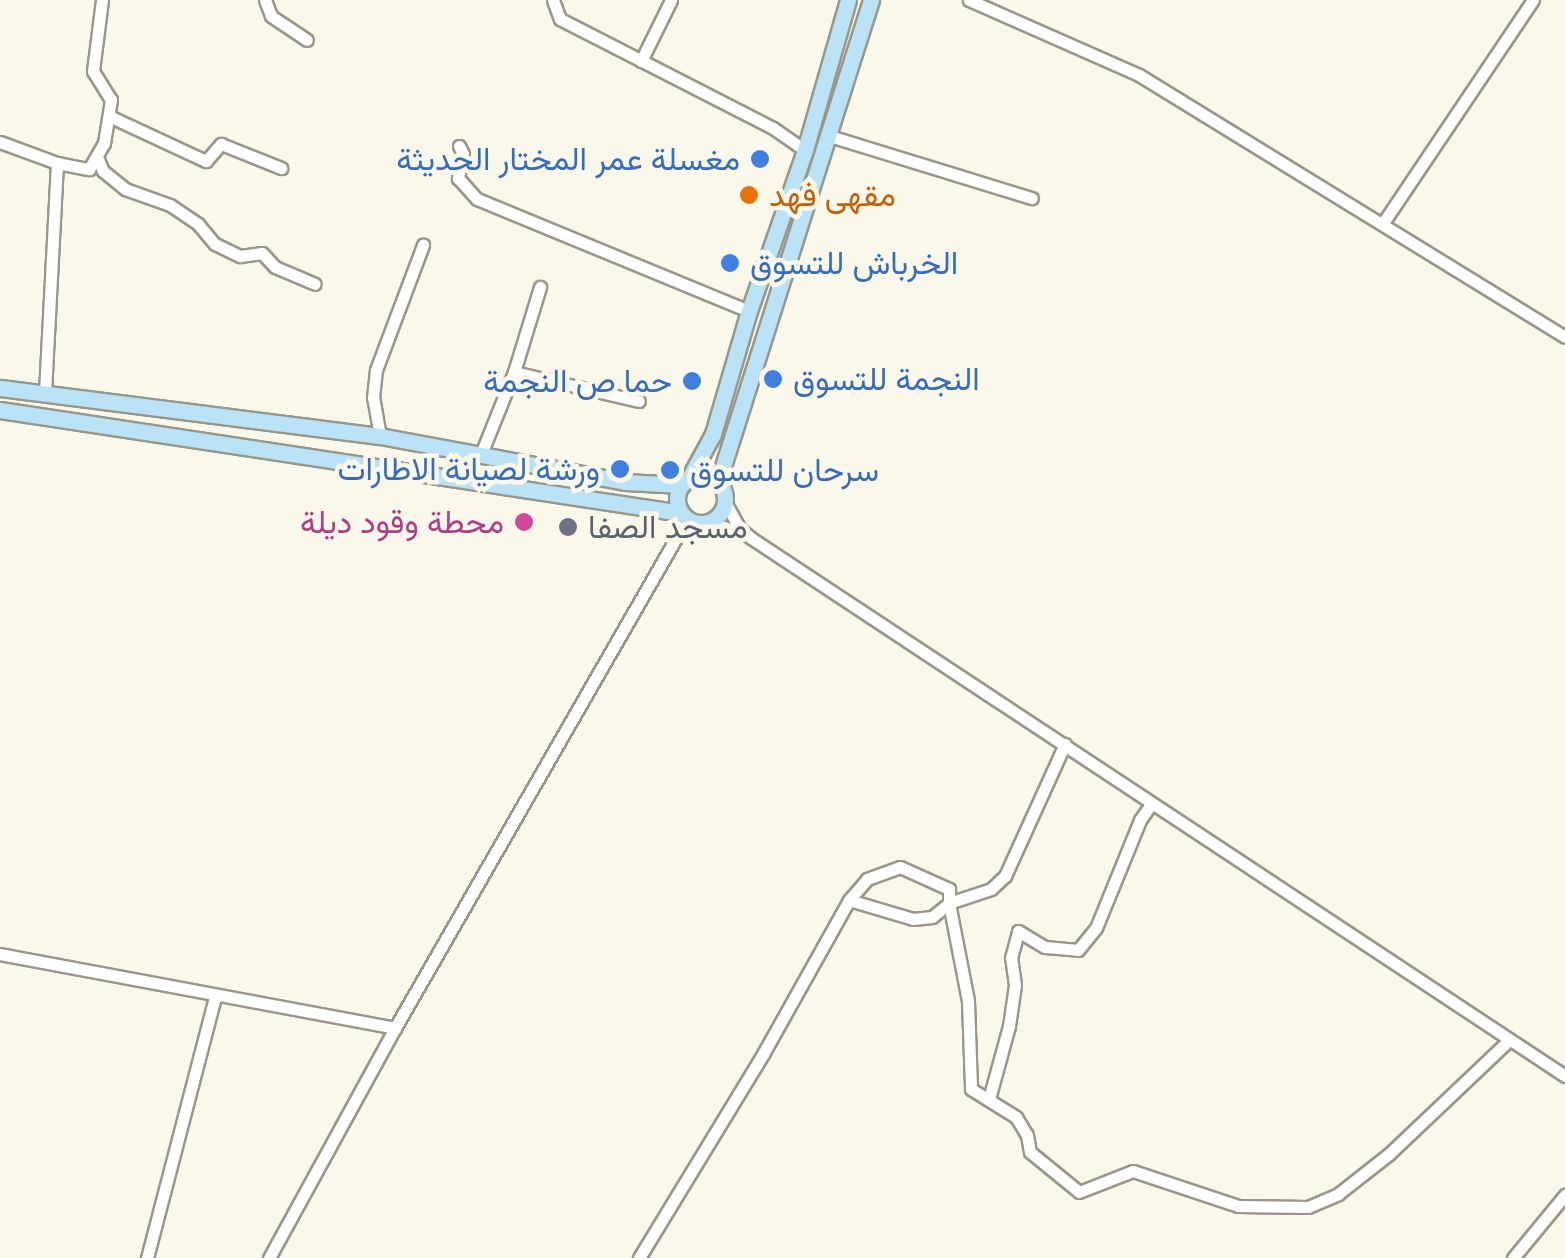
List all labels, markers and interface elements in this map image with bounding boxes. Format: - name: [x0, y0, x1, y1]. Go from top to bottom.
- place label: مغسلة عمر المختار الحديثة: [396, 140, 740, 178]
- marker: مغسلة عمر المختار الحديثة: [749, 148, 771, 170]
- place label: مقهى فهد: [769, 176, 896, 214]
- marker: مقهى فهد: [738, 184, 760, 206]
- place label: الخرباش للتسوق: [750, 244, 958, 282]
- marker: الخرباش للتسوق: [719, 252, 741, 274]
- place label: النجمة للتسوق: [793, 360, 980, 398]
- place label: حما ص النجمة: [483, 362, 672, 400]
- marker: النجمة للتسوق: [762, 368, 784, 390]
- marker: حما ص النجمة: [681, 370, 703, 392]
- place label: ورشة لصيانة الاطارات: [338, 450, 600, 488]
- place label: سرحان للتسوق: [690, 451, 879, 489]
- marker: ورشة لصيانة الاطارات: [609, 458, 631, 480]
- marker: سرحان للتسوق: [659, 459, 681, 481]
- place label: محطة وقود ديلة: [300, 503, 504, 541]
- place label: مسجد الصفا: [588, 508, 748, 546]
- marker: محطة وقود ديلة: [513, 511, 535, 533]
- marker: مسجد الصفا: [557, 516, 579, 538]

